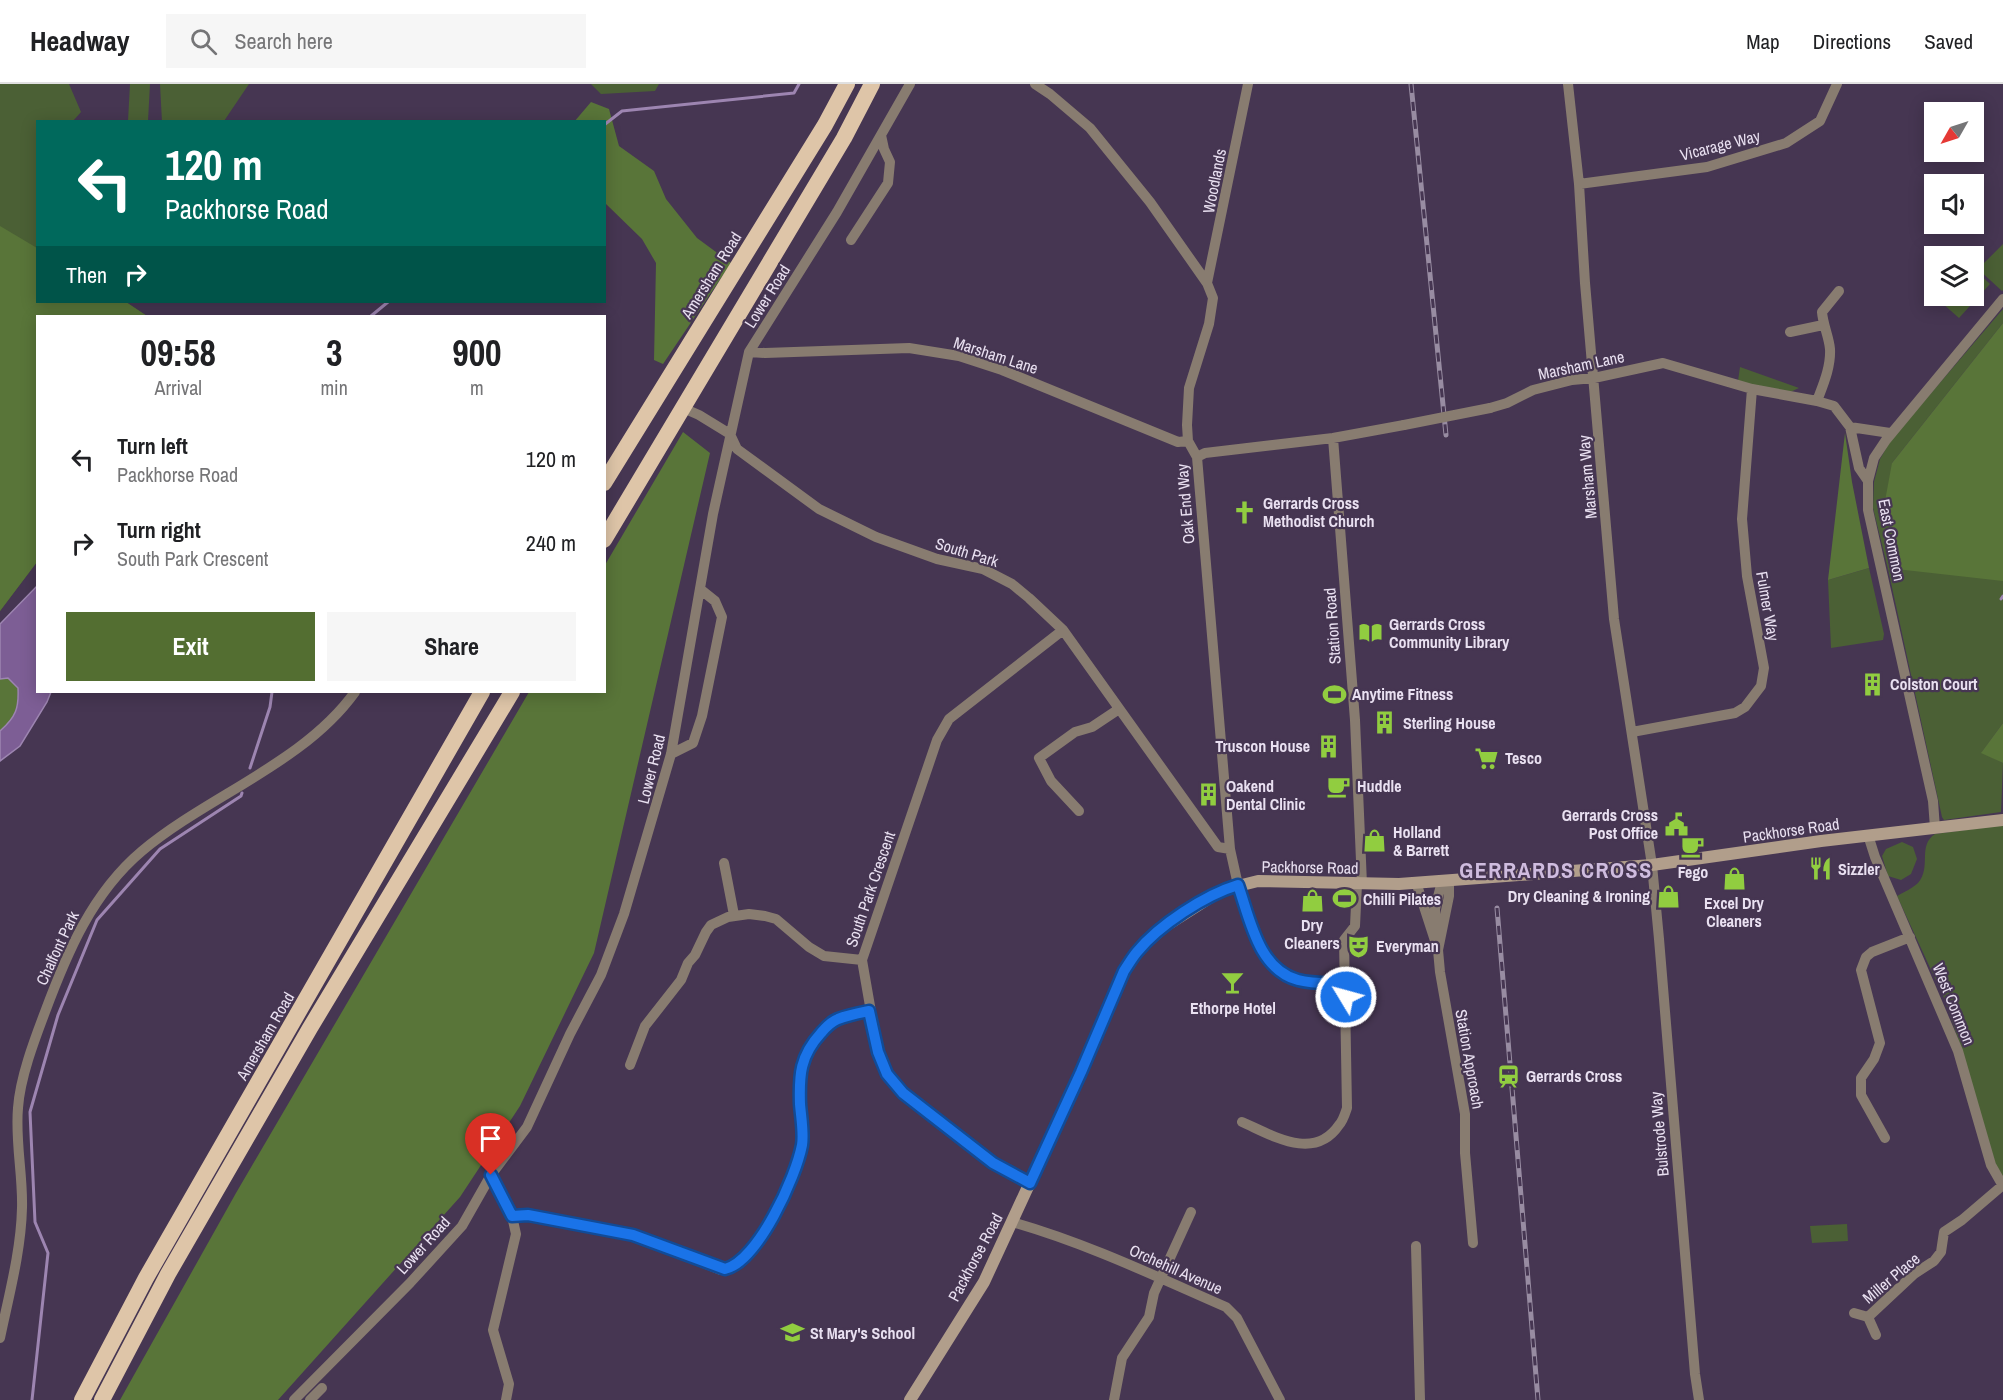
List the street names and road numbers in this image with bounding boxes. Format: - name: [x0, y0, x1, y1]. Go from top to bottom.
- street label: Vicarage Way: [1678, 124, 1763, 166]
- street label: Woodlands: [1197, 147, 1231, 215]
- street label: Amersham Road: [675, 227, 746, 323]
- street label: Lower Road: [739, 260, 795, 332]
- street label: Marsham Lane: [951, 331, 1041, 379]
- street label: Marsham Lane: [1536, 345, 1626, 385]
- street label: Marsham Way: [1572, 434, 1602, 520]
- street label: Oak End Way: [1170, 463, 1199, 545]
- street label: East Common: [1873, 497, 1911, 583]
- street label: South Park: [933, 532, 1002, 572]
- street label: Fulmer Way: [1751, 570, 1785, 643]
- street label: Station Road: [1318, 587, 1346, 665]
- street label: Lower Road: [632, 732, 670, 806]
- street label: Packhorse Road: [1741, 812, 1841, 848]
- street label: South Park Crescent: [840, 828, 900, 950]
- street label: Packhorse Road: [1261, 855, 1359, 879]
- street label: Chalfont Park: [30, 907, 84, 989]
- street label: West Common: [1928, 960, 1980, 1048]
- street label: Amersham Road: [230, 988, 299, 1085]
- street label: Station Approach: [1450, 1008, 1490, 1110]
- street label: Bulstrode Way: [1644, 1090, 1674, 1177]
- street label: Packhorse Road: [943, 1209, 1007, 1305]
- street label: Lower Road: [391, 1211, 455, 1279]
- street label: Orchehill Avenue: [1126, 1239, 1226, 1299]
- street label: Miller Place: [1858, 1248, 1924, 1308]

